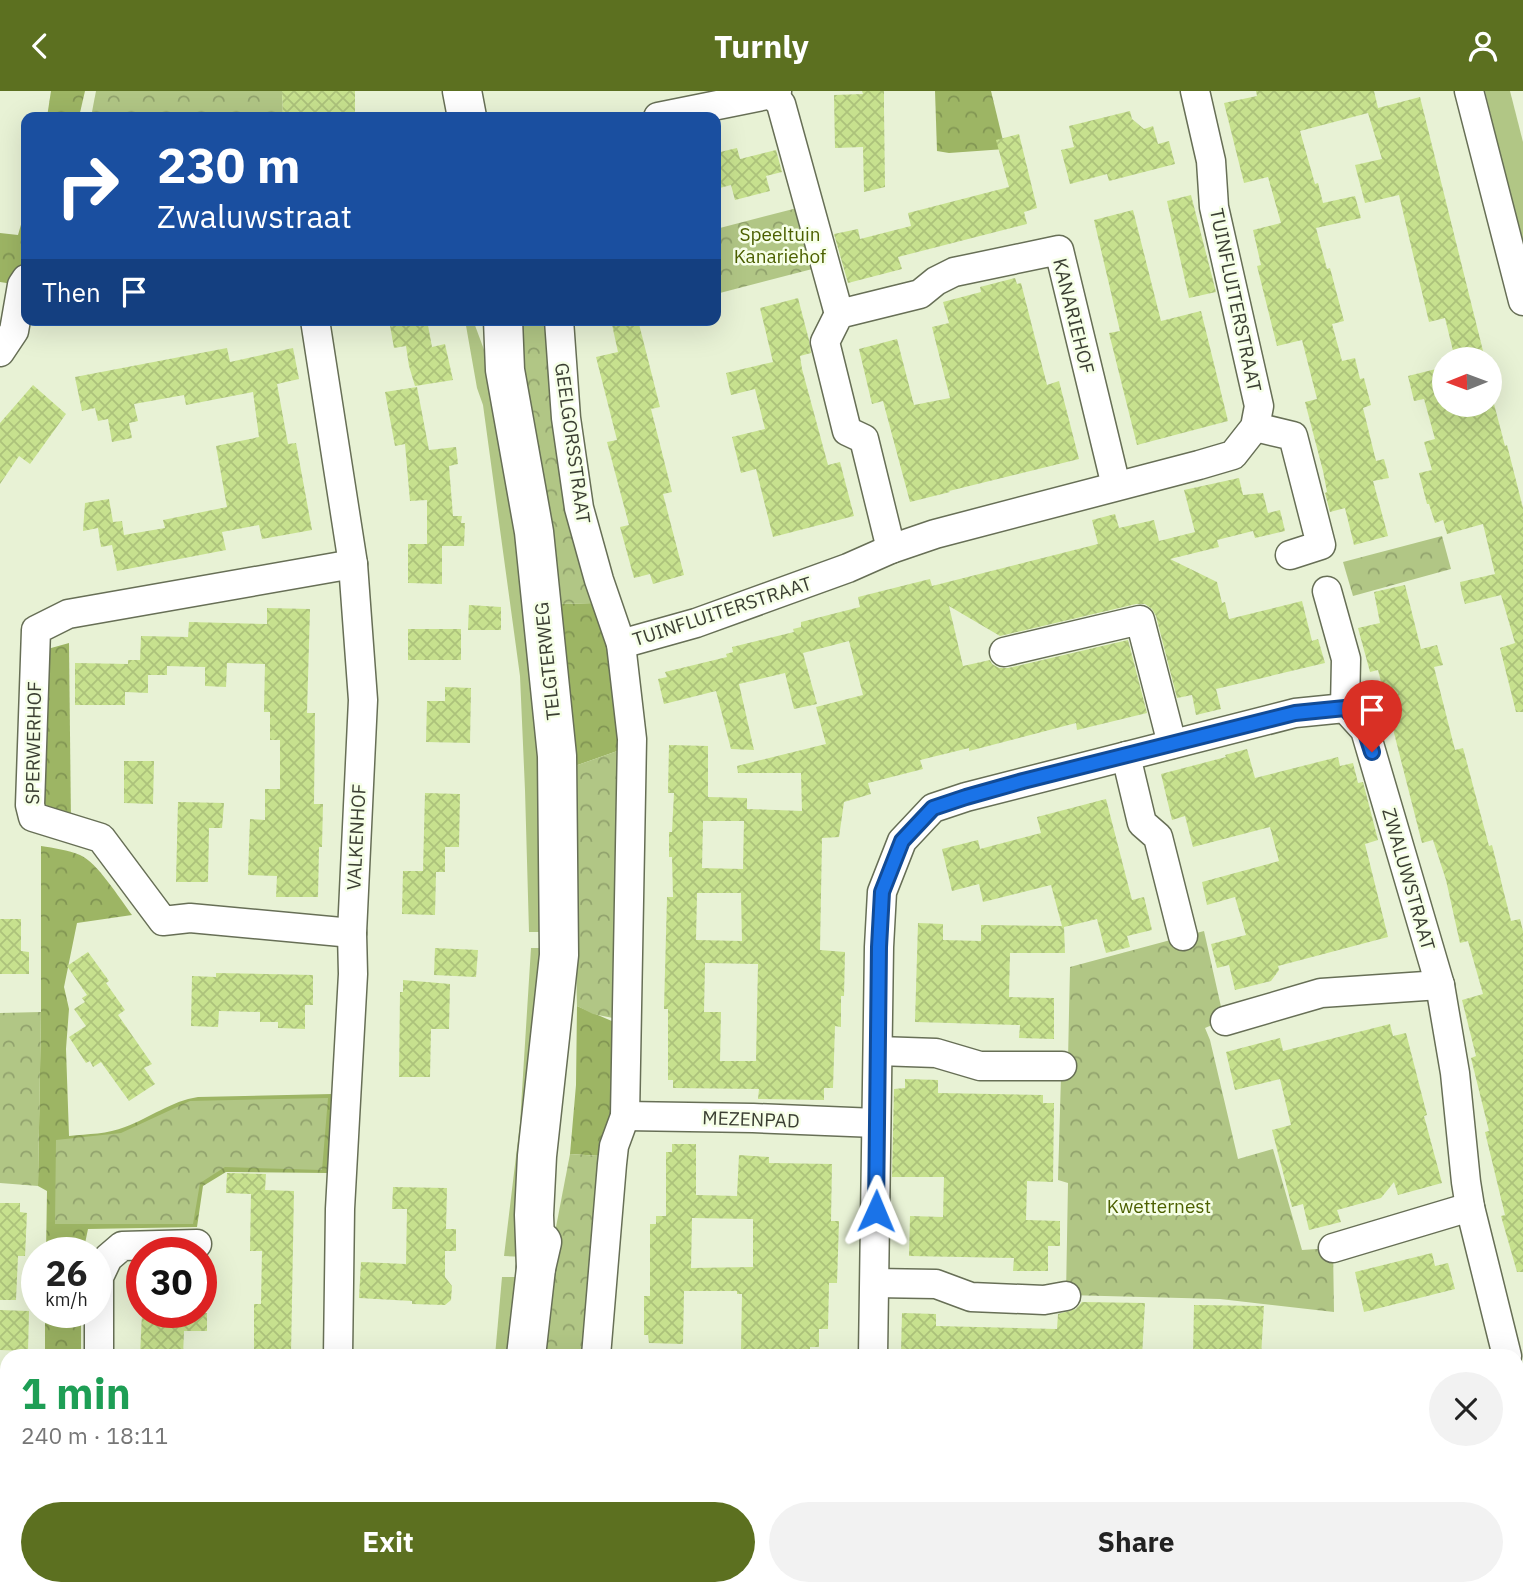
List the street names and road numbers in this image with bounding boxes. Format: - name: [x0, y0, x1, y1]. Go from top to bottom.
- street label: TUINFLUITERSTRAAT: [1205, 206, 1267, 394]
- street label: KANARIEHOF: [1048, 256, 1100, 376]
- street label: GEELGORSSTRAAT: [550, 361, 596, 525]
- street label: TUINFLUITERSTRAAT: [629, 571, 815, 651]
- street label: TELGTERWEG: [529, 601, 565, 721]
- street label: SPERWERHOF: [20, 681, 46, 805]
- street label: VALKENHOF: [341, 783, 371, 891]
- street label: ZWALUWSTRAAT: [1377, 805, 1441, 953]
- street label: MEZENPAD: [702, 1105, 800, 1133]

